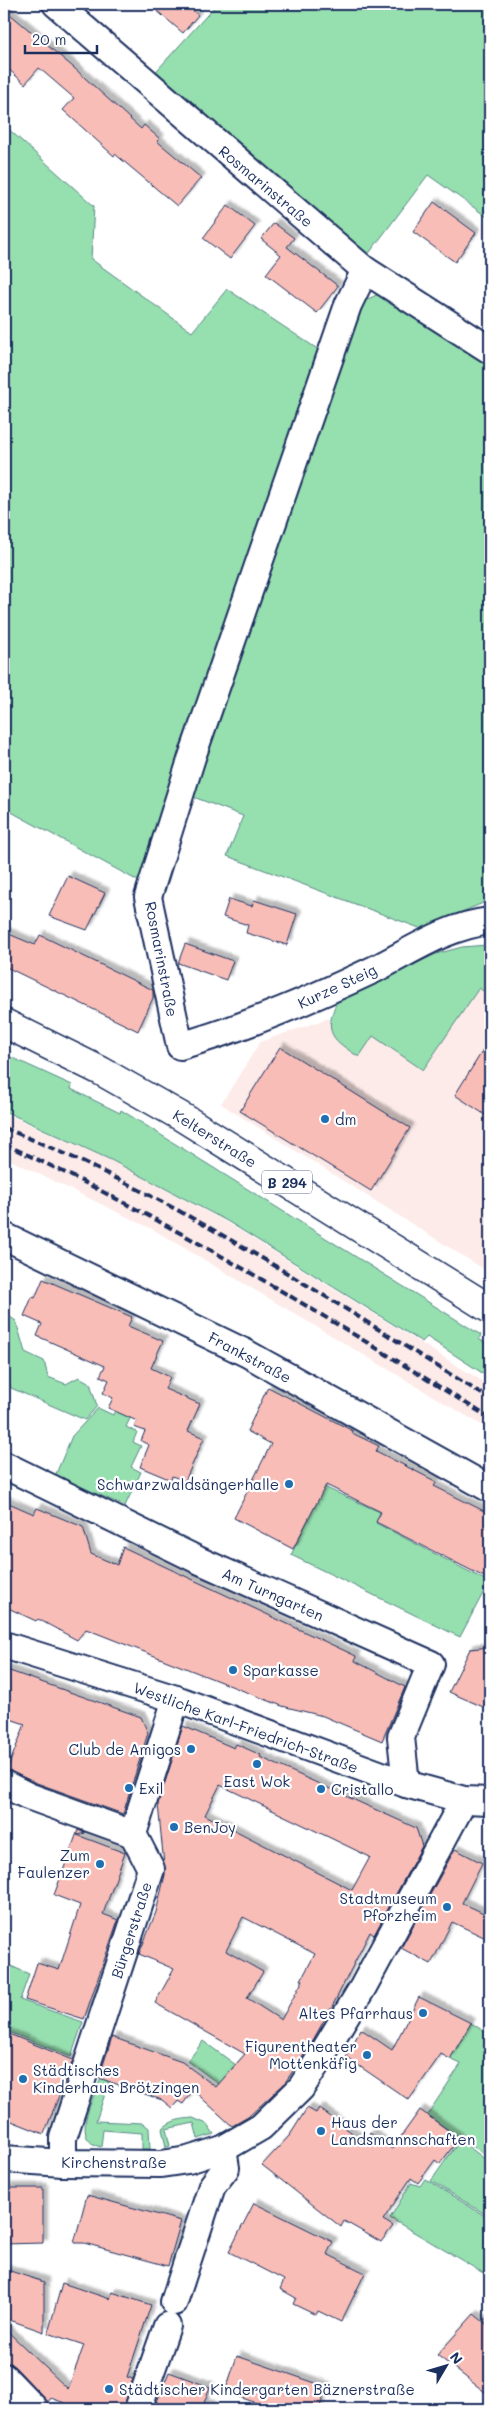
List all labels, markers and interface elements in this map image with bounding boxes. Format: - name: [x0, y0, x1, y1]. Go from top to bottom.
- scale bar: [25, 22, 98, 54]
- text: 20 m: [32, 29, 66, 49]
- street label: Rosmarinstraße: [215, 141, 317, 231]
- street label: Rosmarinstraße: [141, 900, 183, 1018]
- street label: Kurze Steig: [294, 959, 380, 1013]
- street label: Kelterstraße: [169, 1104, 261, 1172]
- place label: dm: [335, 1109, 356, 1129]
- marker: dm: [319, 1113, 331, 1125]
- road number: B 294: [262, 1170, 312, 1194]
- street label: Frankstraße: [205, 1327, 295, 1387]
- place label: Schwarzwaldsängerhalle: [97, 1474, 279, 1494]
- marker: Schwarzwaldsängerhalle: [283, 1478, 295, 1490]
- street label: Am Turngarten: [219, 1563, 327, 1625]
- place label: Sparkasse: [243, 1660, 319, 1680]
- marker: Sparkasse: [227, 1664, 239, 1676]
- street label: Westliche Karl-Friedrich-Straße: [131, 1677, 361, 1777]
- place label: Club de Amigos: [69, 1739, 181, 1759]
- marker: Club de Amigos: [185, 1743, 197, 1755]
- marker: East Wok: [251, 1758, 263, 1770]
- place label: East Wok: [224, 1771, 290, 1791]
- place label: Exil: [139, 1778, 164, 1798]
- place label: Cristallo: [331, 1779, 394, 1799]
- marker: Exil: [123, 1782, 135, 1794]
- marker: Cristallo: [315, 1783, 327, 1795]
- place label: BenJoy: [184, 1817, 236, 1837]
- marker: BenJoy: [168, 1821, 180, 1833]
- place label: Zum Faulenzer: [18, 1845, 90, 1882]
- marker: Zum Faulenzer: [94, 1858, 106, 1870]
- street label: Bürgerstraße: [106, 1879, 156, 1981]
- place label: Stadtmuseum Pforzheim: [340, 1888, 437, 1925]
- marker: Stadtmuseum Pforzheim: [441, 1901, 453, 1913]
- place label: Altes Pfarrhaus: [298, 2003, 413, 2023]
- marker: Altes Pfarrhaus: [417, 2007, 429, 2019]
- place label: Figurentheater Mottenkäfig: [245, 2036, 357, 2073]
- marker: Figurentheater Mottenkäfig: [361, 2049, 373, 2061]
- place label: Städtisches Kinderhaus Brötzingen: [33, 2060, 199, 2097]
- marker: Städtisches Kinderhaus Brötzingen: [17, 2073, 29, 2085]
- place label: Haus der Landsmannschaften: [331, 2112, 475, 2149]
- marker: Haus der Landsmannschaften: [315, 2125, 327, 2137]
- street label: Kirchenstraße: [61, 2152, 167, 2172]
- north arrow: [422, 2340, 472, 2390]
- text: N: [446, 2348, 467, 2368]
- place label: Städtischer Kindergarten Bäznerstraße: [119, 2379, 415, 2399]
- marker: Städtischer Kindergarten Bäznerstraße: [103, 2383, 115, 2395]

